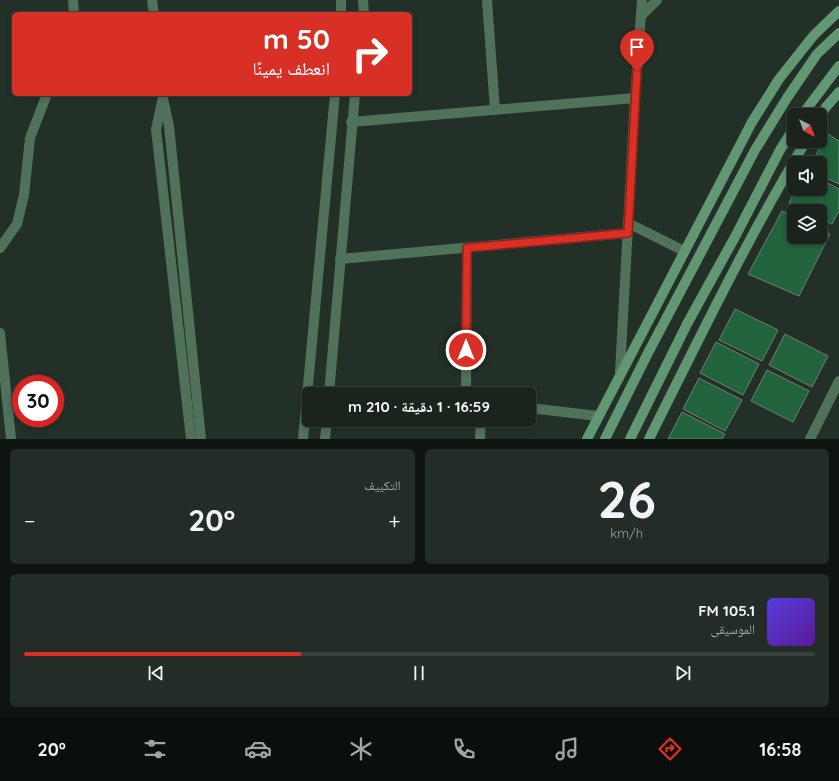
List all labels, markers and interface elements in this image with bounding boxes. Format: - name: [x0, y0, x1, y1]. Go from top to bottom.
- text: 50 m: [263, 21, 330, 56]
- icon: right: [344, 28, 396, 80]
- pin: [620, 30, 654, 71]
- icon: arrive: [626, 36, 648, 58]
- text: انعطف يمينًا: [252, 57, 330, 80]
- north arrow: [787, 108, 827, 148]
- map controls: [787, 108, 827, 244]
- button: sound: [787, 156, 827, 196]
- button: layers: [787, 204, 827, 244]
- position arrow: [445, 329, 487, 371]
- speed limit sign: 30: [12, 375, 64, 427]
- text: 16:59 · 1 دقيقة · 210 m: [348, 397, 490, 416]
- text: 26: [598, 466, 656, 531]
- text: التكييف: [364, 477, 401, 493]
- text: 20°: [188, 501, 235, 539]
- text: −: [24, 507, 35, 535]
- text: +: [388, 507, 401, 535]
- text: km/h: [610, 525, 643, 541]
- text: 105.1 FM: [698, 601, 755, 620]
- text: الموسيقى: [711, 621, 755, 637]
- icon: previous: [145, 662, 167, 684]
- icon: pause: [408, 662, 430, 684]
- icon: next: [672, 662, 694, 684]
- icon: filters: [141, 735, 169, 763]
- icon: car: [244, 735, 272, 763]
- icon: climate: [347, 735, 375, 763]
- icon: phone: [450, 735, 478, 763]
- icon: music: [553, 735, 581, 763]
- icon: directions: [656, 735, 684, 763]
- text: 20°: [38, 738, 66, 761]
- text: 16:58: [759, 738, 801, 761]

